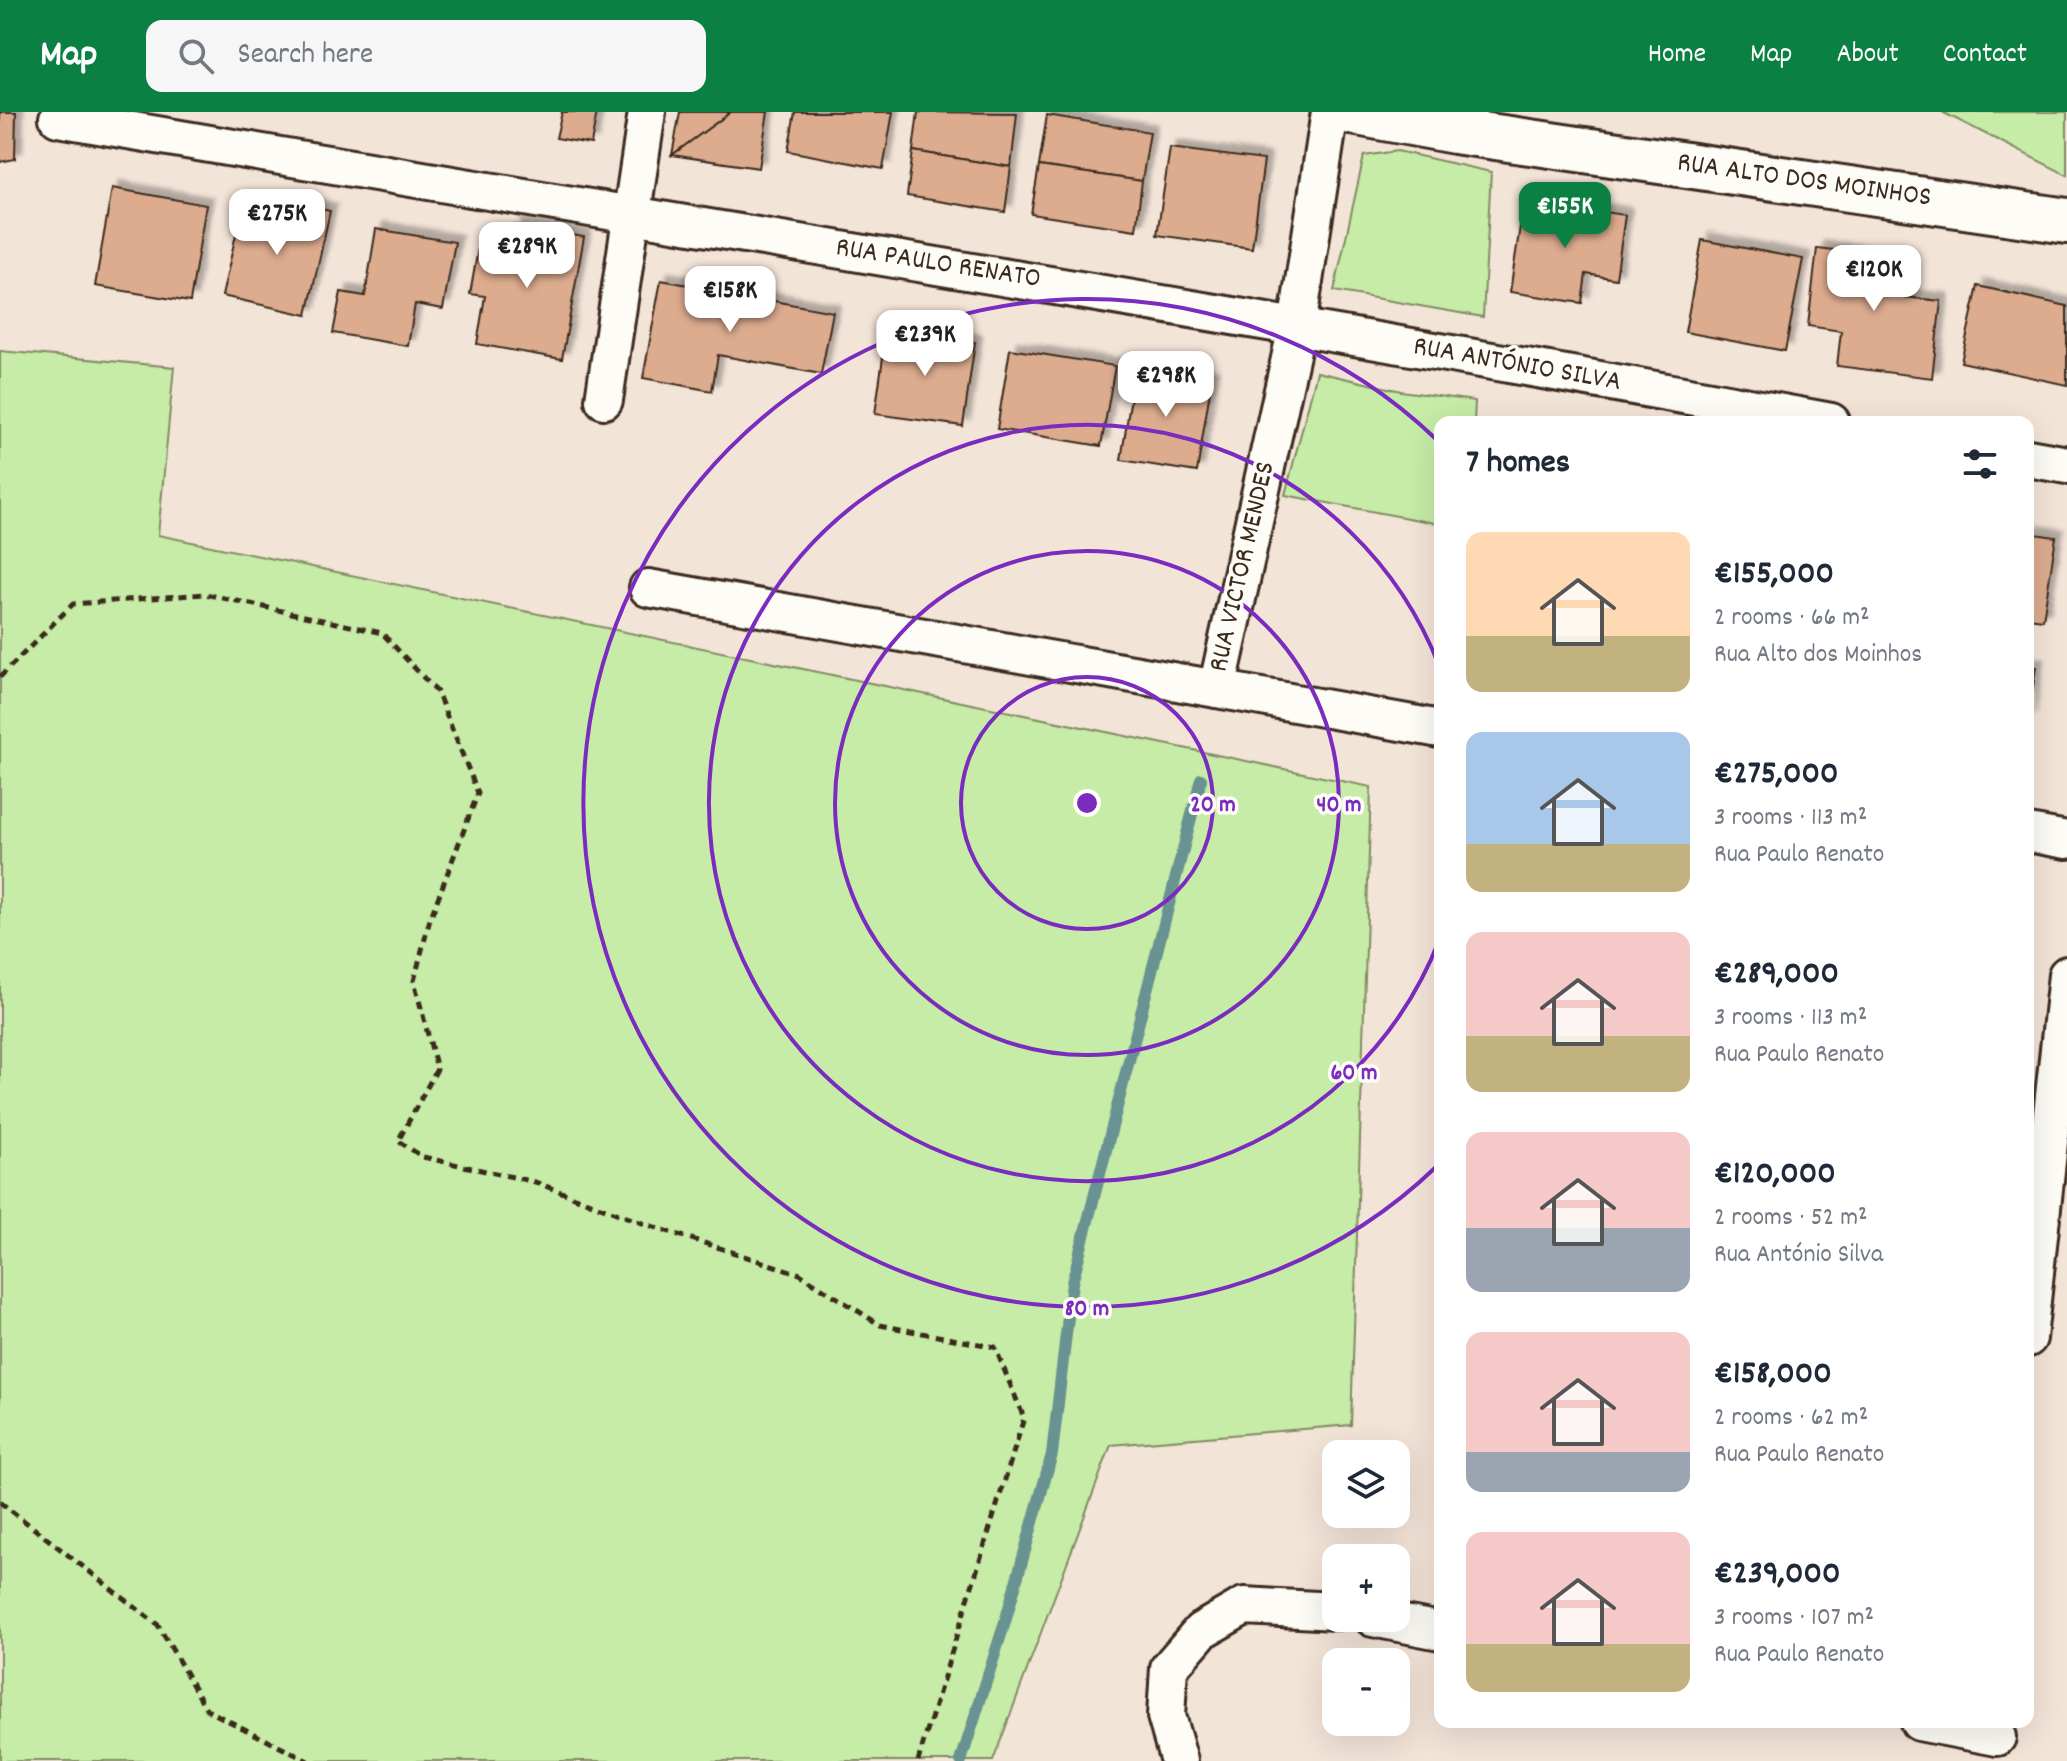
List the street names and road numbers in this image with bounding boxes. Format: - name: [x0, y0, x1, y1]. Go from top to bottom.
- street label: RUA ALTO DOS MOINHOS: [1674, 144, 1934, 220]
- street label: RUA PAULO RENATO: [833, 229, 1043, 301]
- street label: RUA ANTÓNIO SILVA: [1410, 328, 1624, 404]
- street label: RUA VICTOR MENDES: [1200, 458, 1288, 676]

